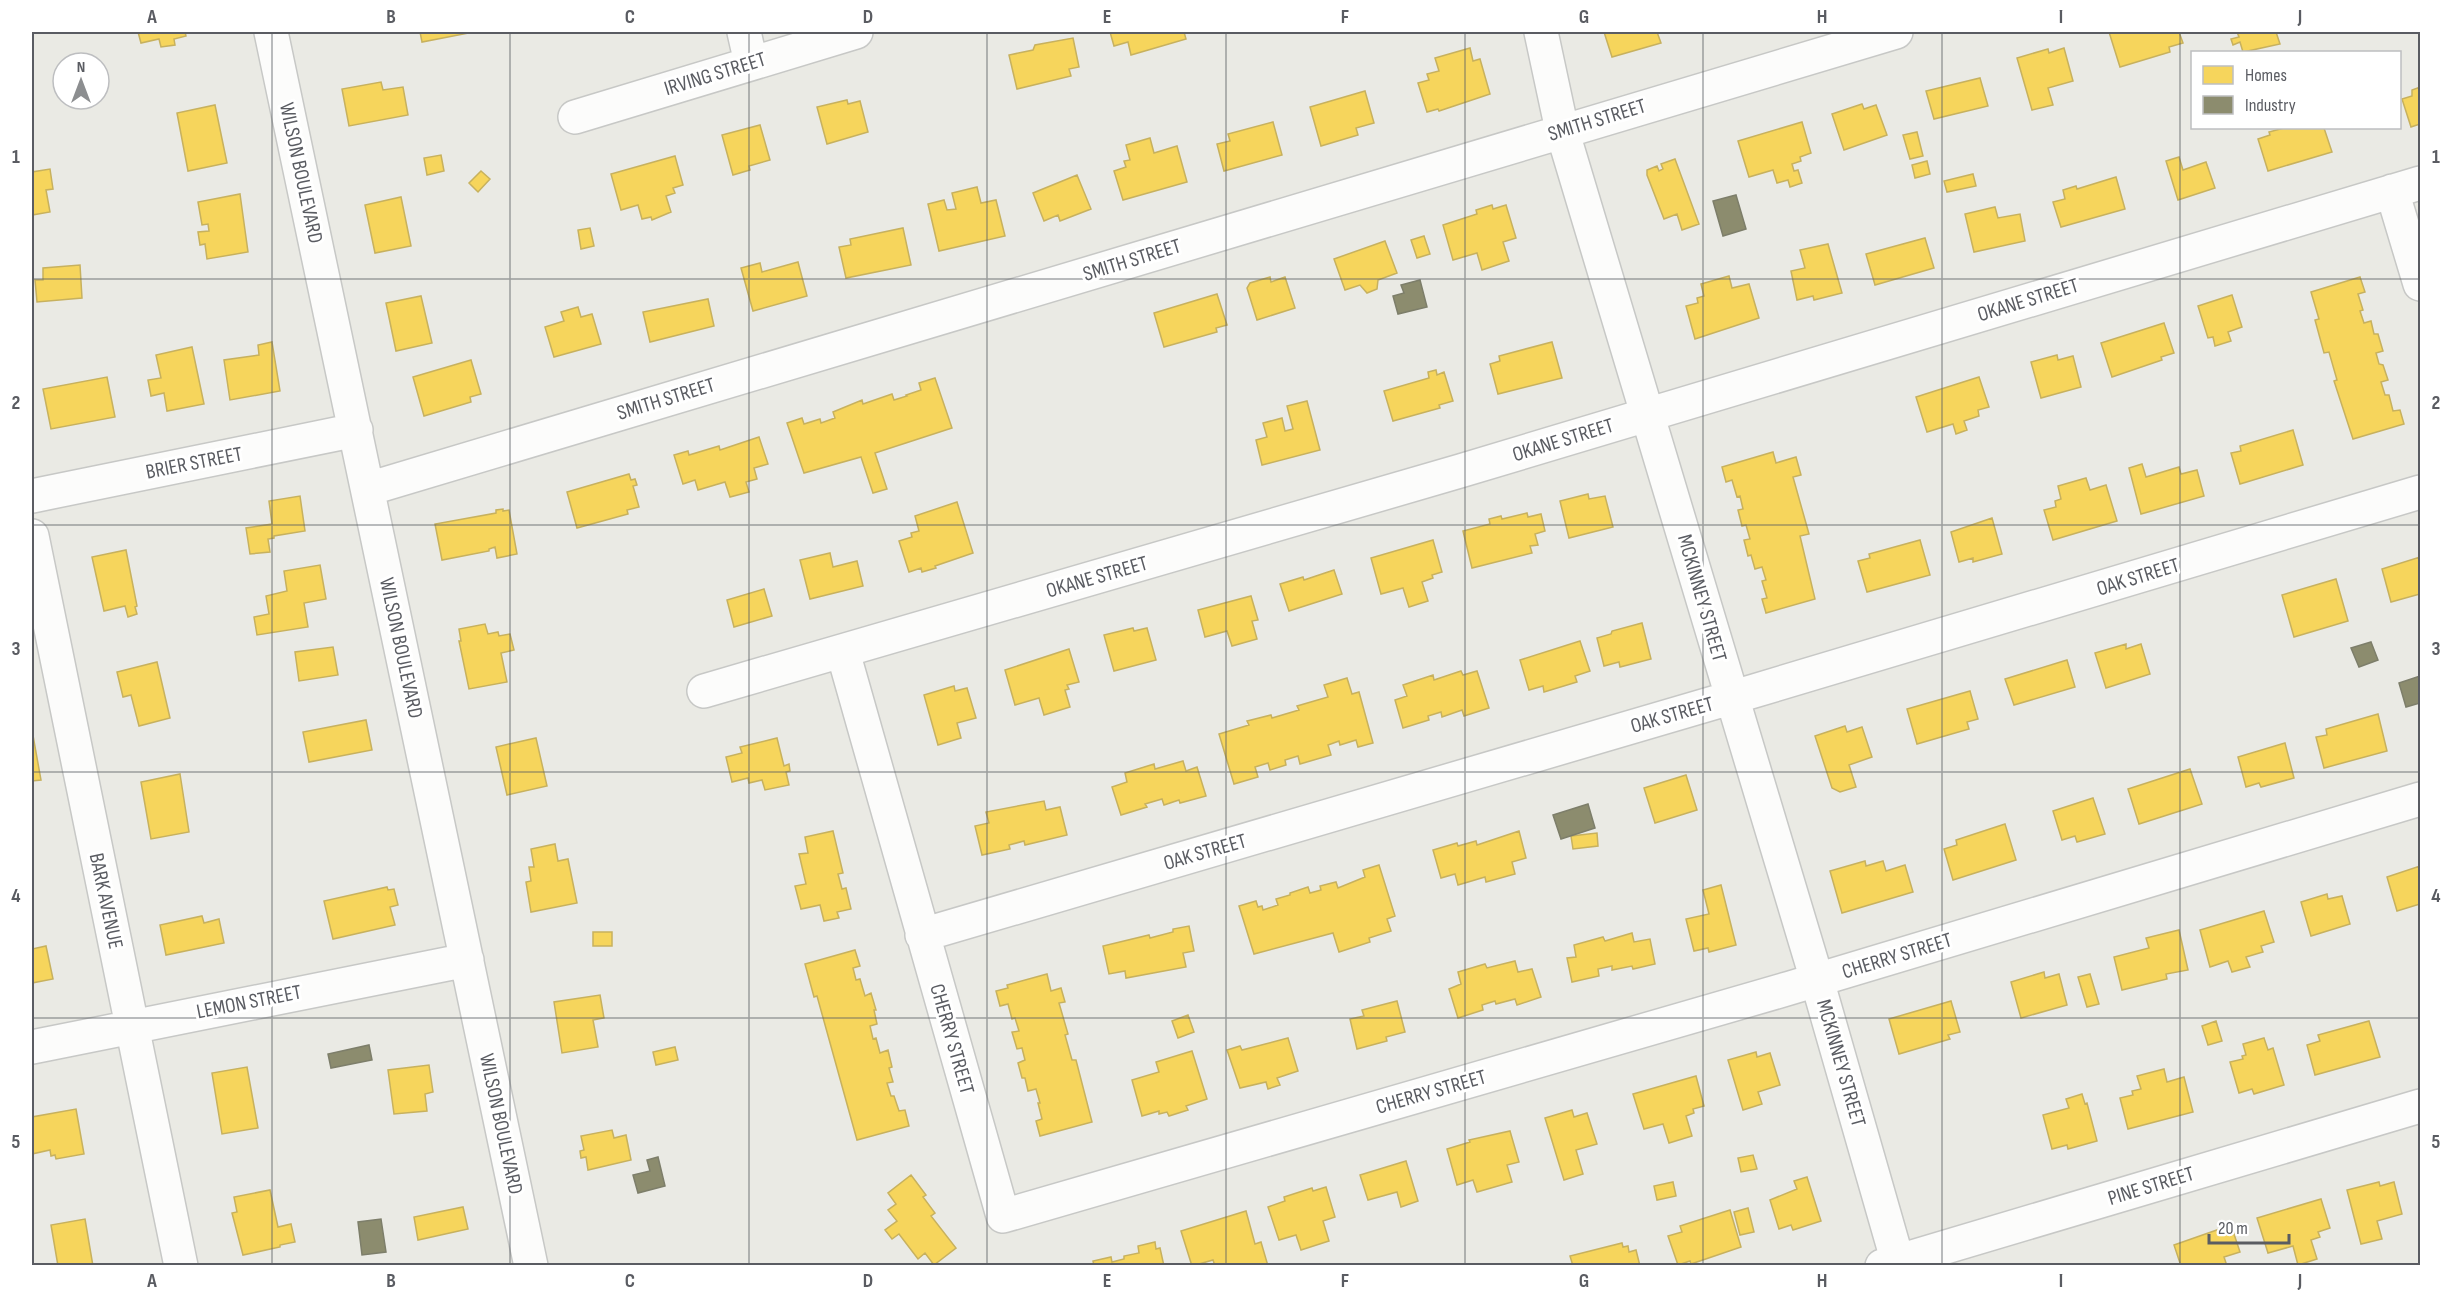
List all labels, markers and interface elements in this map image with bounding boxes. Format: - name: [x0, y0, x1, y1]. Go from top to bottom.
- text: A: [146, 5, 157, 29]
- text: B: [386, 5, 396, 29]
- text: C: [625, 5, 635, 29]
- text: D: [863, 5, 873, 29]
- text: E: [1103, 5, 1111, 29]
- text: F: [1341, 5, 1349, 29]
- text: G: [1579, 5, 1589, 29]
- text: H: [1817, 5, 1827, 29]
- text: I: [2059, 5, 2063, 29]
- text: J: [2297, 5, 2302, 29]
- street label: IRVING STREET: [661, 47, 769, 101]
- north arrow: [51, 51, 111, 111]
- legend: [2191, 51, 2401, 129]
- text: N: [77, 58, 85, 77]
- text: Homes: [2245, 65, 2287, 86]
- street label: SMITH STREET: [1545, 93, 1649, 147]
- text: Industry: [2245, 95, 2296, 116]
- street label: WILSON BOULEVARD: [274, 100, 328, 246]
- text: 1: [12, 145, 20, 169]
- text: 1: [2432, 145, 2440, 169]
- street label: SMITH STREET: [1080, 233, 1184, 287]
- street label: OKANE STREET: [1974, 273, 2082, 327]
- street label: SMITH STREET: [614, 372, 718, 426]
- text: 2: [12, 391, 20, 415]
- text: 2: [2432, 391, 2440, 415]
- street label: OKANE STREET: [1509, 413, 1617, 467]
- street label: BRIER STREET: [144, 441, 245, 485]
- street label: MCKINNEY STREET: [1672, 531, 1732, 665]
- street label: OKANE STREET: [1043, 550, 1151, 603]
- street label: OAK STREET: [2094, 552, 2183, 601]
- street label: WILSON BOULEVARD: [374, 575, 428, 721]
- text: 3: [12, 637, 21, 661]
- text: 3: [2432, 637, 2441, 661]
- street label: OAK STREET: [1628, 691, 1717, 739]
- street label: OAK STREET: [1161, 828, 1250, 876]
- street label: BARK AVENUE: [84, 851, 128, 951]
- text: 4: [11, 884, 21, 908]
- text: 4: [2431, 884, 2441, 908]
- street label: CHERRY STREET: [1839, 927, 1955, 985]
- street label: LEMON STREET: [194, 980, 304, 1024]
- street label: CHERRY STREET: [924, 981, 980, 1097]
- street label: MCKINNEY STREET: [1811, 996, 1871, 1130]
- street label: WILSON BOULEVARD: [474, 1051, 528, 1197]
- street label: CHERRY STREET: [1373, 1064, 1489, 1120]
- text: 5: [12, 1130, 21, 1154]
- text: 5: [2432, 1130, 2441, 1154]
- street label: PINE STREET: [2105, 1161, 2198, 1211]
- scale bar: [2209, 1207, 2288, 1245]
- text: 20 m: [2218, 1218, 2248, 1239]
- text: A: [146, 1269, 157, 1293]
- text: B: [386, 1269, 396, 1293]
- text: C: [625, 1269, 635, 1293]
- text: D: [863, 1269, 873, 1293]
- text: E: [1103, 1269, 1111, 1293]
- text: F: [1341, 1269, 1349, 1293]
- text: G: [1579, 1269, 1589, 1293]
- text: H: [1817, 1269, 1827, 1293]
- text: I: [2059, 1269, 2063, 1293]
- text: J: [2297, 1269, 2302, 1293]

